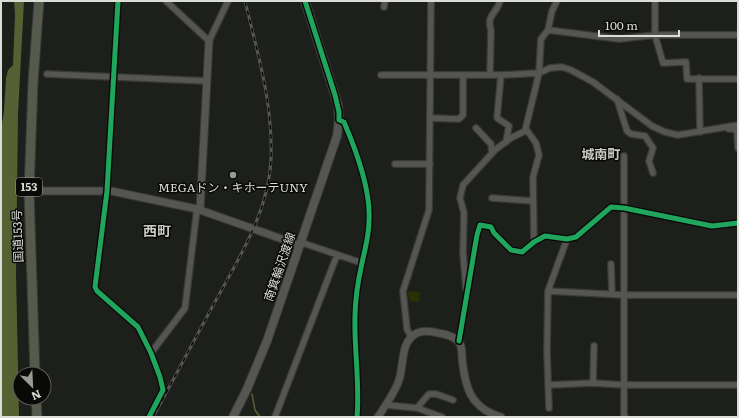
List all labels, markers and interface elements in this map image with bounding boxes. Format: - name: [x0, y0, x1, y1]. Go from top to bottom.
- scale bar: [599, 12, 679, 38]
- text: 100 m: [605, 16, 638, 34]
- district label: 城南町: [581, 144, 621, 163]
- marker: MEGAドン・キホーテUNY: [228, 170, 238, 180]
- road number: 153: [16, 178, 42, 196]
- place label: MEGAドン・キホーテUNY: [158, 178, 308, 196]
- street label: 国道153号: [7, 209, 27, 263]
- district label: 西町: [143, 220, 171, 240]
- street label: 南箕輪沢渡線: [259, 230, 299, 304]
- north arrow: [12, 366, 52, 406]
- text: N: [29, 387, 44, 405]

